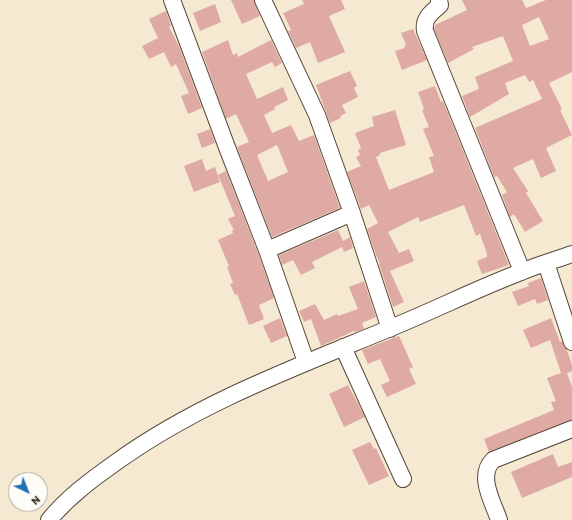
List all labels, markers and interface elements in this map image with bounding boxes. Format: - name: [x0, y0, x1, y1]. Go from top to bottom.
- north arrow: [8, 472, 48, 512]
- text: N: [29, 493, 43, 508]

